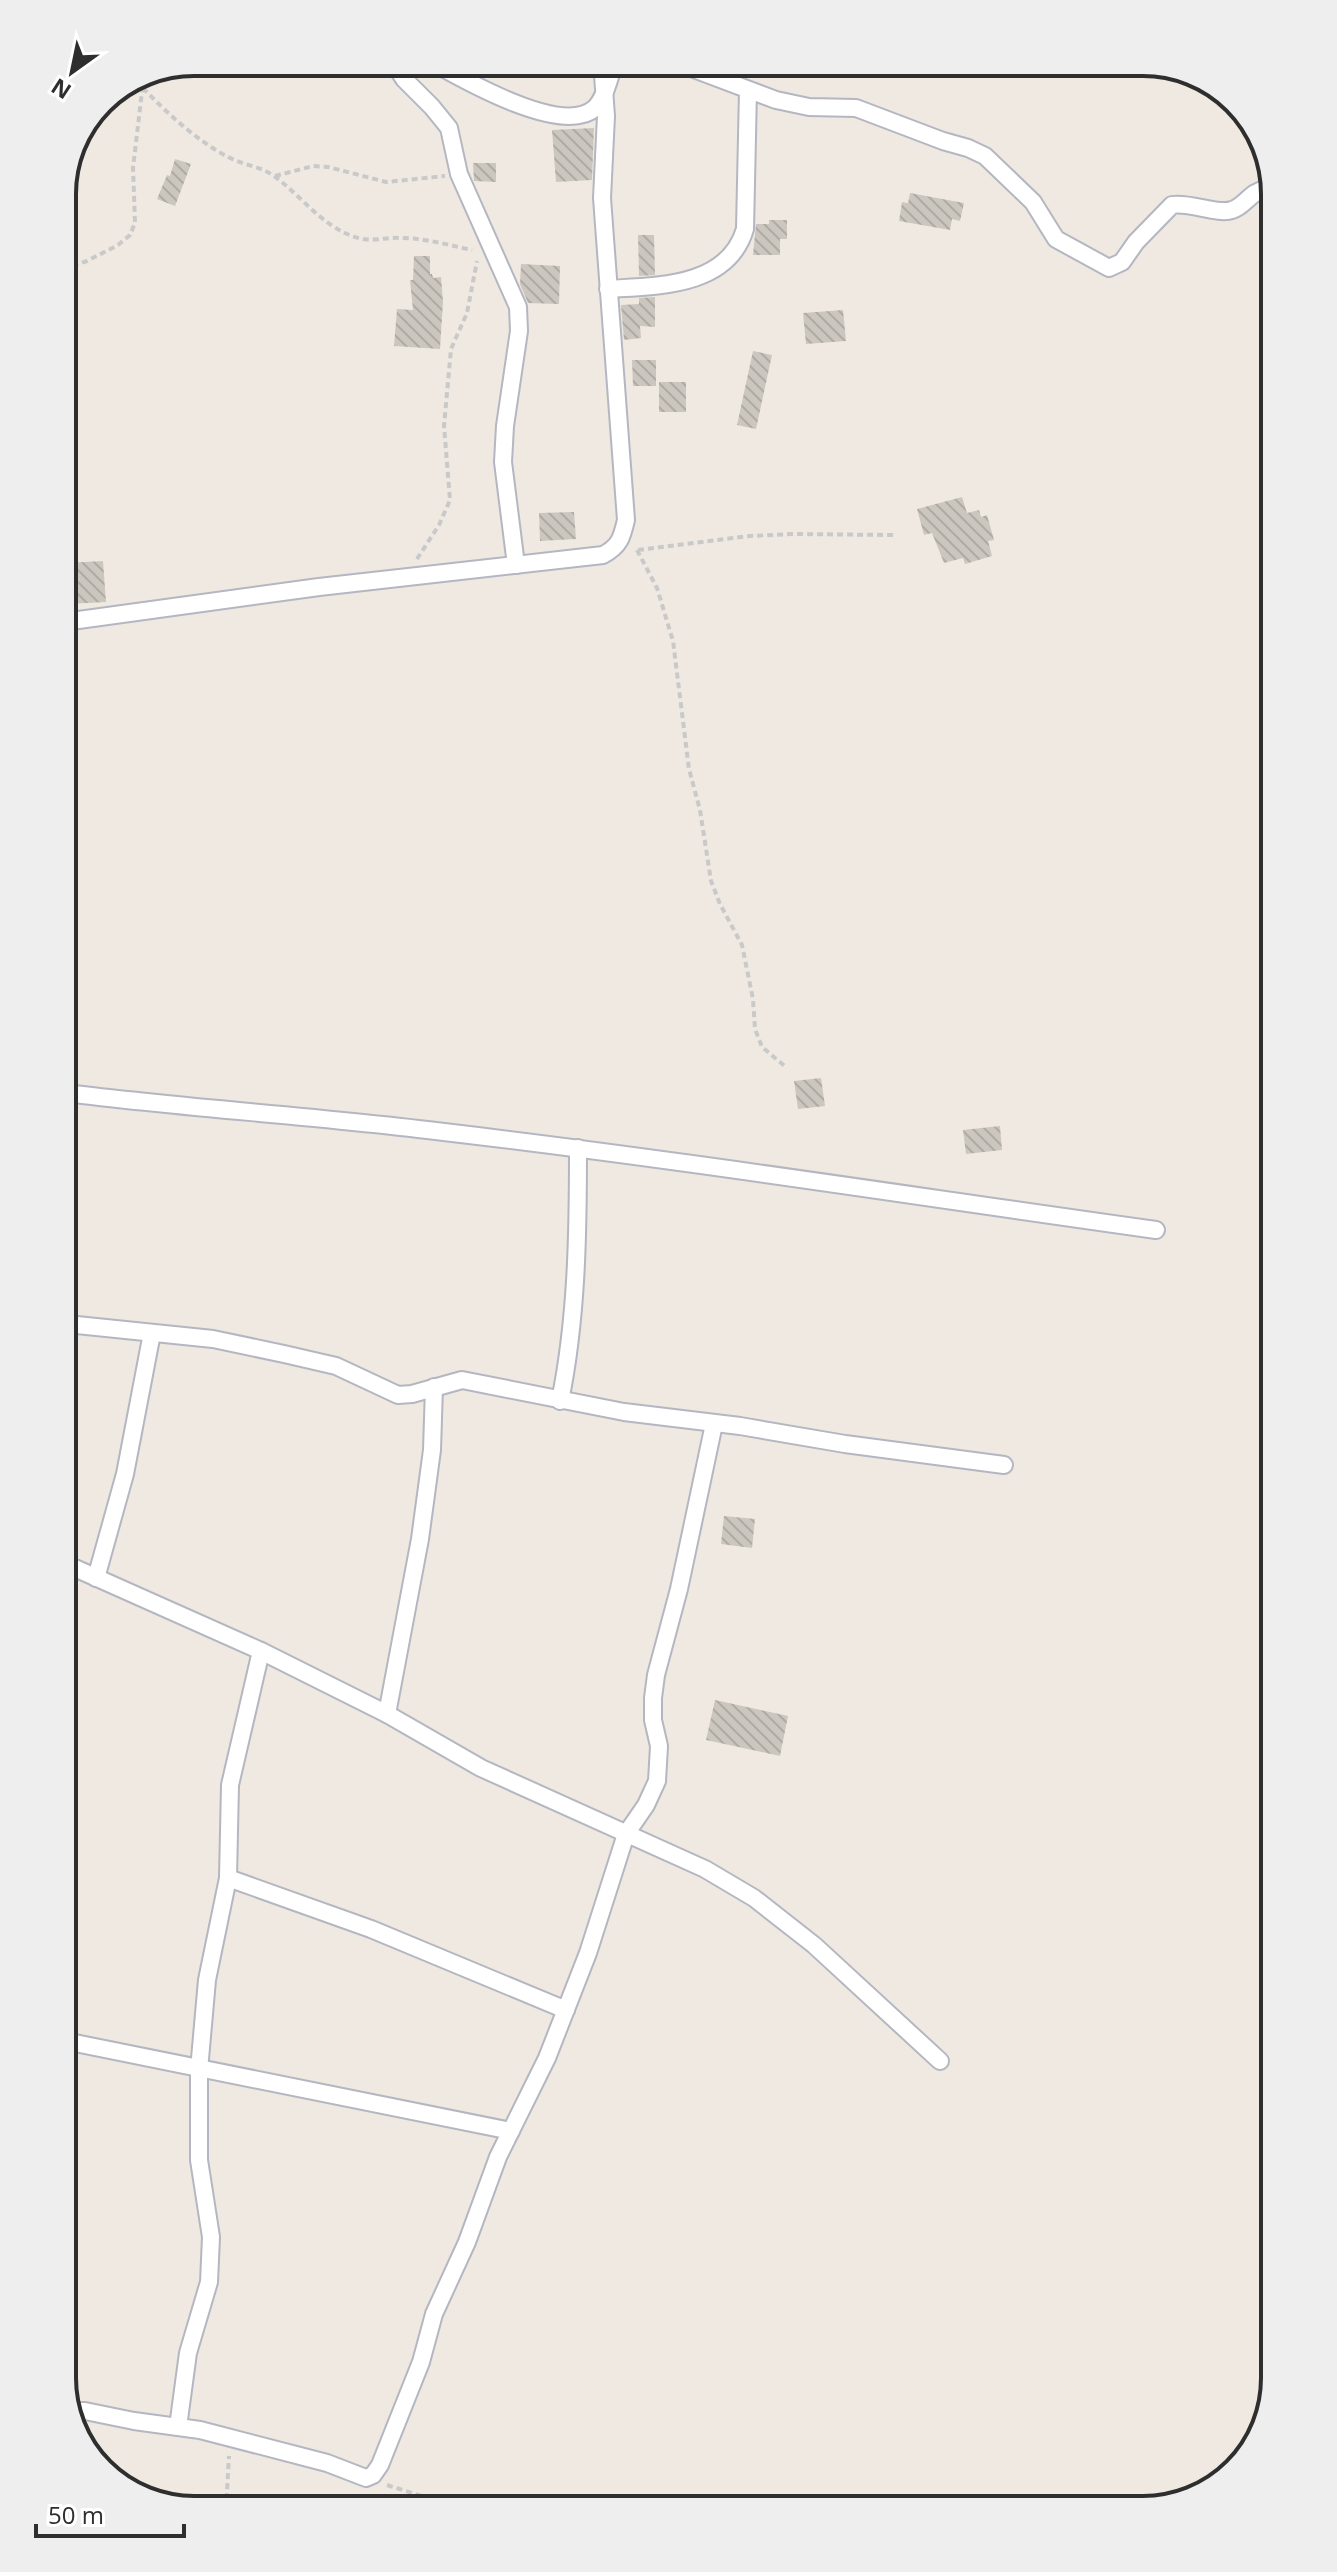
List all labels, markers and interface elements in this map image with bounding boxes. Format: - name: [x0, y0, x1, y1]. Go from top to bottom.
- north arrow: [32, 32, 112, 112]
- text: N: [45, 72, 76, 107]
- scale bar: [36, 2488, 184, 2538]
- text: 50 m: [48, 2498, 104, 2531]

